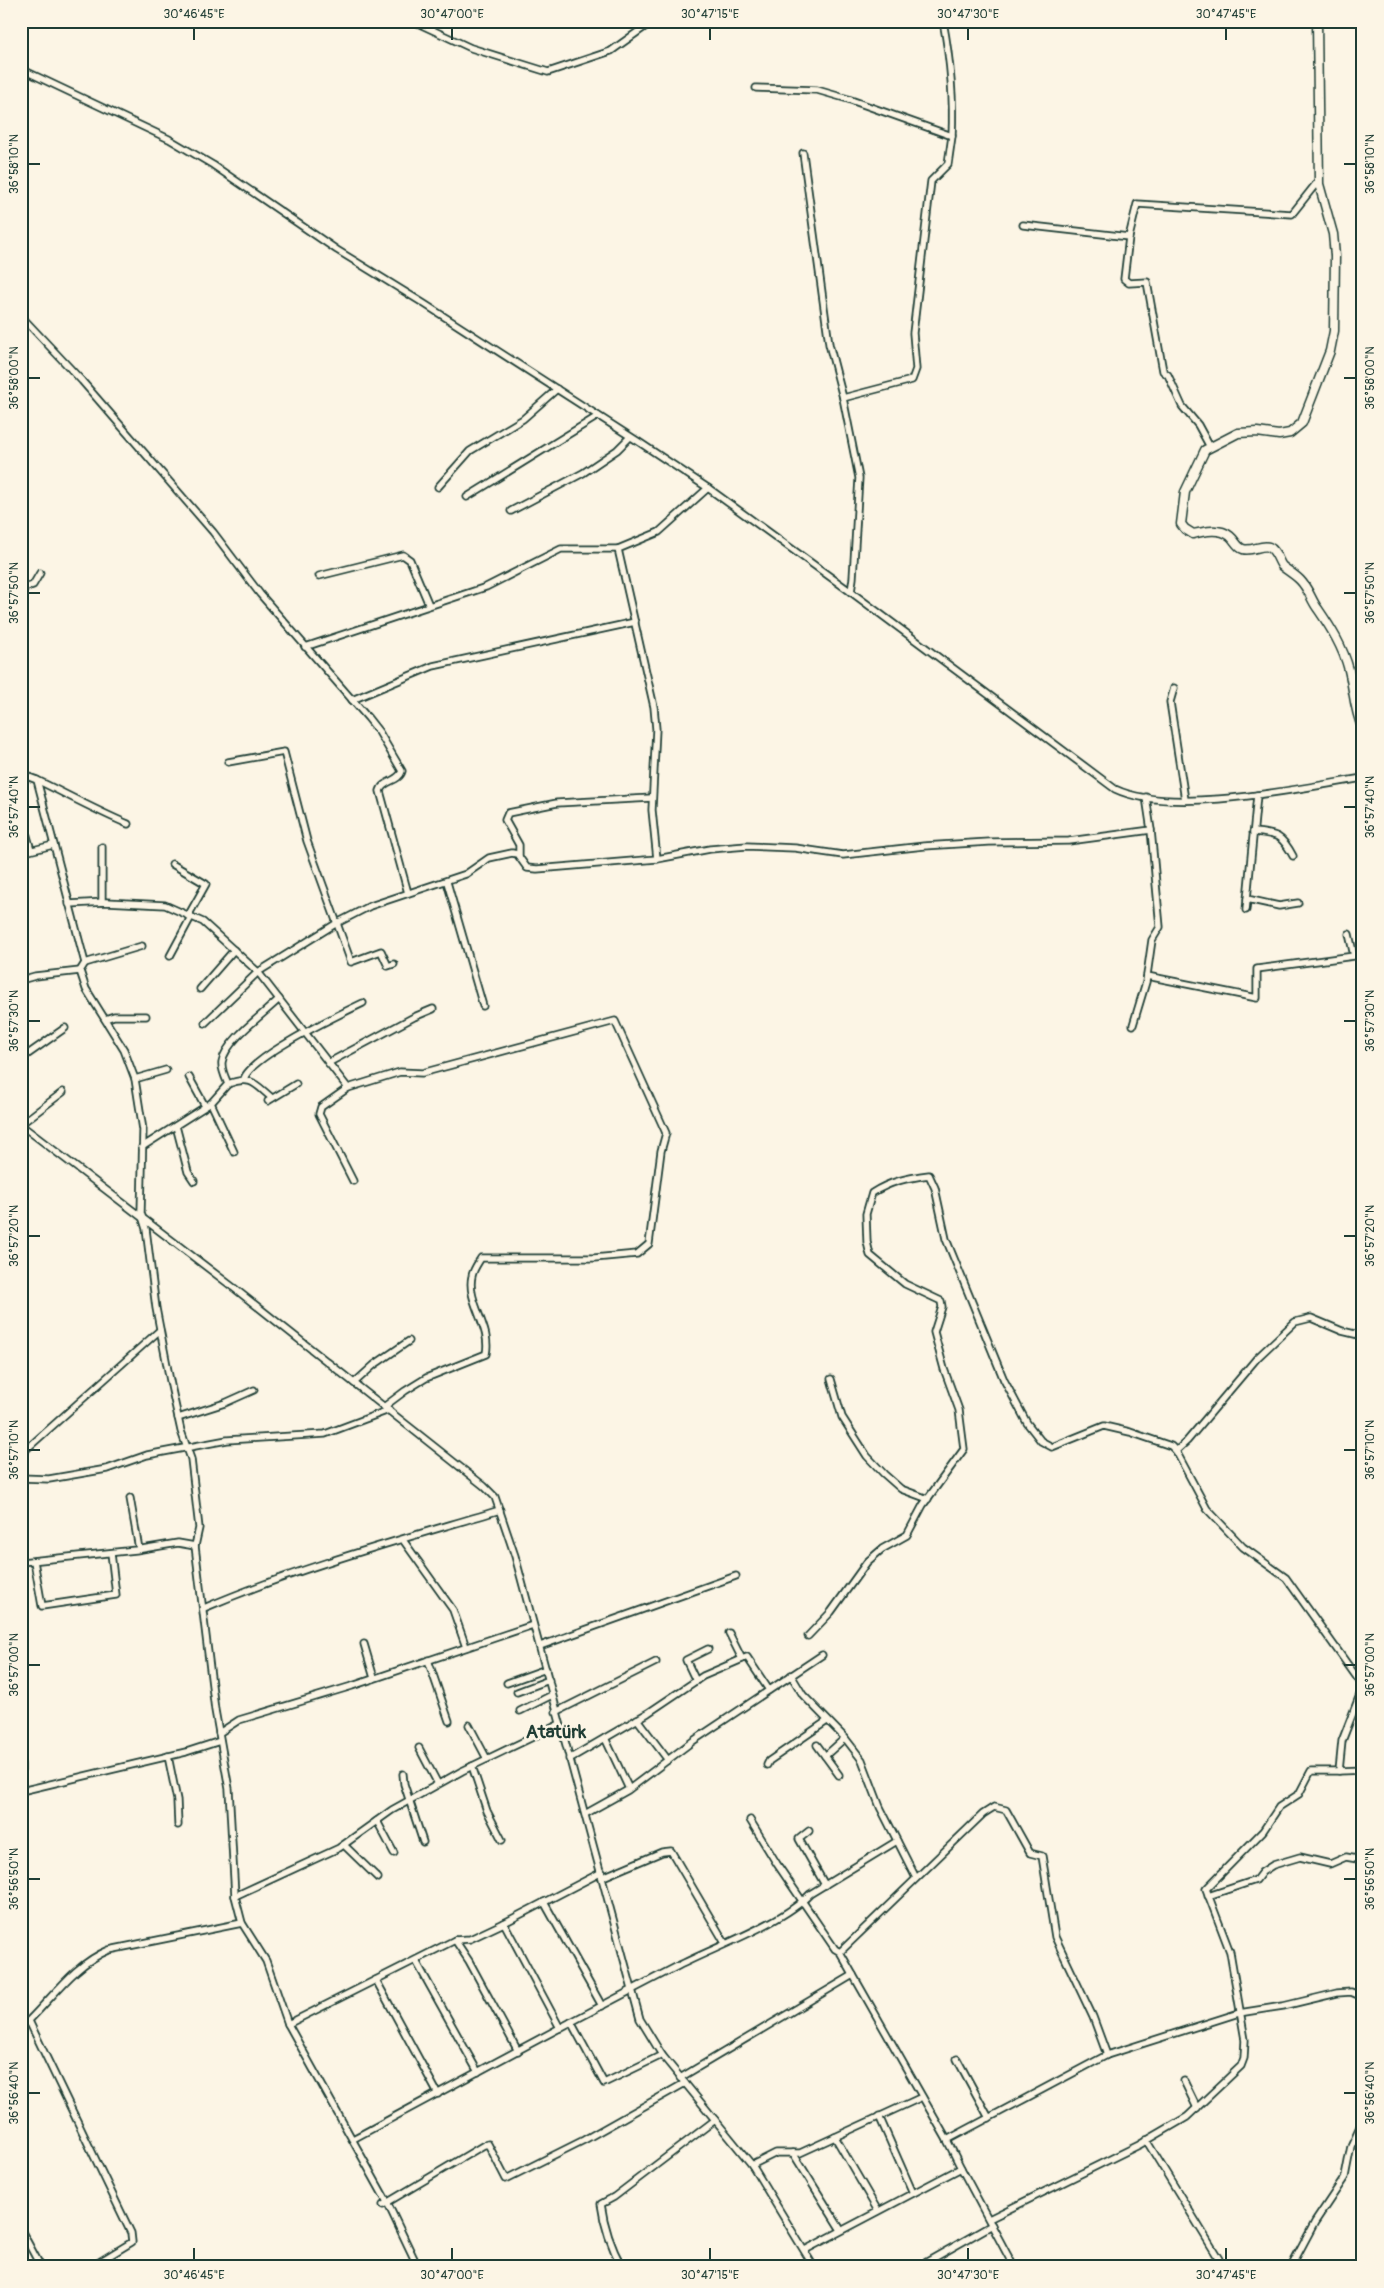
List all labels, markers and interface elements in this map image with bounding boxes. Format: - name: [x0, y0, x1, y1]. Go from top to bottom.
- text: 30°46'45"E: [163, 7, 225, 22]
- text: 30°47'00"E: [420, 7, 484, 22]
- text: 30°47'15"E: [681, 7, 739, 22]
- text: 30°47'30"E: [937, 7, 999, 22]
- text: 30°47'45"E: [1196, 7, 1256, 22]
- text: 36°58'10"N: [7, 134, 22, 194]
- text: 36°58'10"N: [1363, 134, 1378, 194]
- text: 36°58'00"N: [7, 346, 22, 410]
- text: 36°58'00"N: [1363, 346, 1378, 410]
- text: 36°57'50"N: [7, 562, 22, 624]
- text: 36°57'50"N: [1363, 562, 1378, 624]
- text: 36°57'40"N: [7, 776, 22, 838]
- text: 36°57'40"N: [1363, 776, 1378, 838]
- text: 36°57'30"N: [7, 990, 22, 1052]
- text: 36°57'30"N: [1363, 990, 1378, 1052]
- text: 36°57'20"N: [7, 1205, 22, 1267]
- text: 36°57'20"N: [1363, 1205, 1378, 1267]
- text: 36°57'10"N: [7, 1420, 22, 1480]
- text: 36°57'10"N: [1363, 1420, 1378, 1480]
- text: 36°57'00"N: [7, 1633, 22, 1697]
- text: 36°57'00"N: [1363, 1633, 1378, 1697]
- district label: Atatürk: [526, 1720, 587, 1744]
- text: 36°56'50"N: [7, 1848, 22, 1910]
- text: 36°56'50"N: [1363, 1848, 1378, 1910]
- text: 36°56'40"N: [7, 2062, 22, 2124]
- text: 36°56'40"N: [1363, 2062, 1378, 2124]
- text: 30°46'45"E: [163, 2268, 225, 2283]
- text: 30°47'00"E: [420, 2268, 484, 2283]
- text: 30°47'15"E: [681, 2268, 739, 2283]
- text: 30°47'30"E: [937, 2268, 999, 2283]
- text: 30°47'45"E: [1196, 2268, 1256, 2283]

